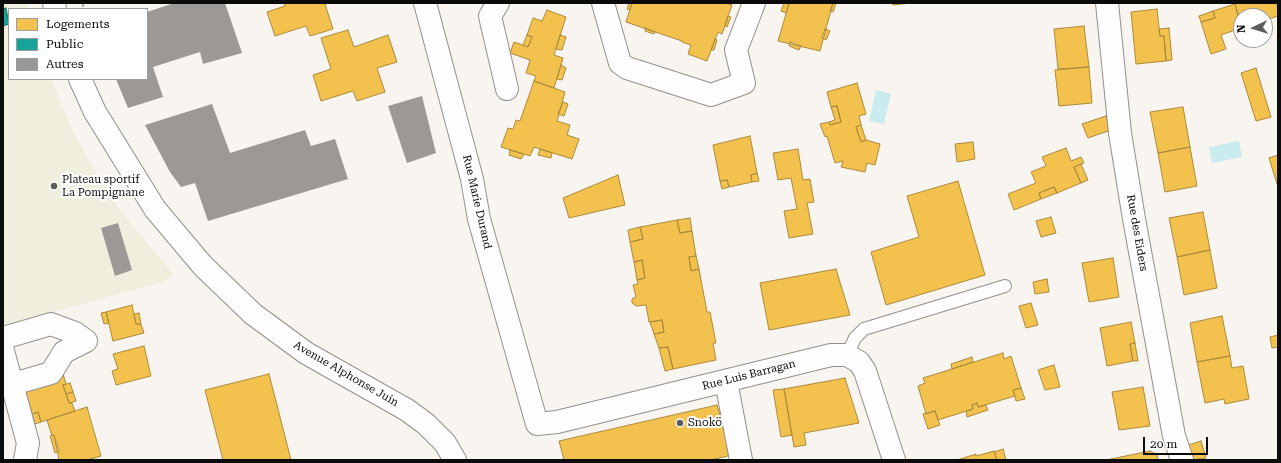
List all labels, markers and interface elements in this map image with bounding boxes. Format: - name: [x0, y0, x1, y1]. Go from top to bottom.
- legend: [8, 8, 148, 80]
- north arrow: [1233, 8, 1273, 48]
- text: Logements: [46, 17, 109, 31]
- text: N: [1235, 24, 1248, 33]
- text: Public: [46, 37, 83, 51]
- text: Autres: [46, 57, 83, 71]
- street label: Rue Marie Durand: [460, 154, 494, 250]
- place label: Plateau sportif La Pompignane: [62, 173, 144, 199]
- marker: Plateau sportif La Pompignane: [49, 181, 59, 191]
- street label: Rue des Eiders: [1124, 194, 1150, 272]
- street label: Avenue Alphonse Juin: [291, 339, 401, 409]
- street label: Rue Luis Barragan: [701, 357, 797, 393]
- place label: Snokö: [688, 416, 722, 430]
- marker: Snokö: [675, 418, 685, 428]
- scale bar: [1145, 429, 1210, 455]
- text: 20 m: [1150, 437, 1177, 451]

